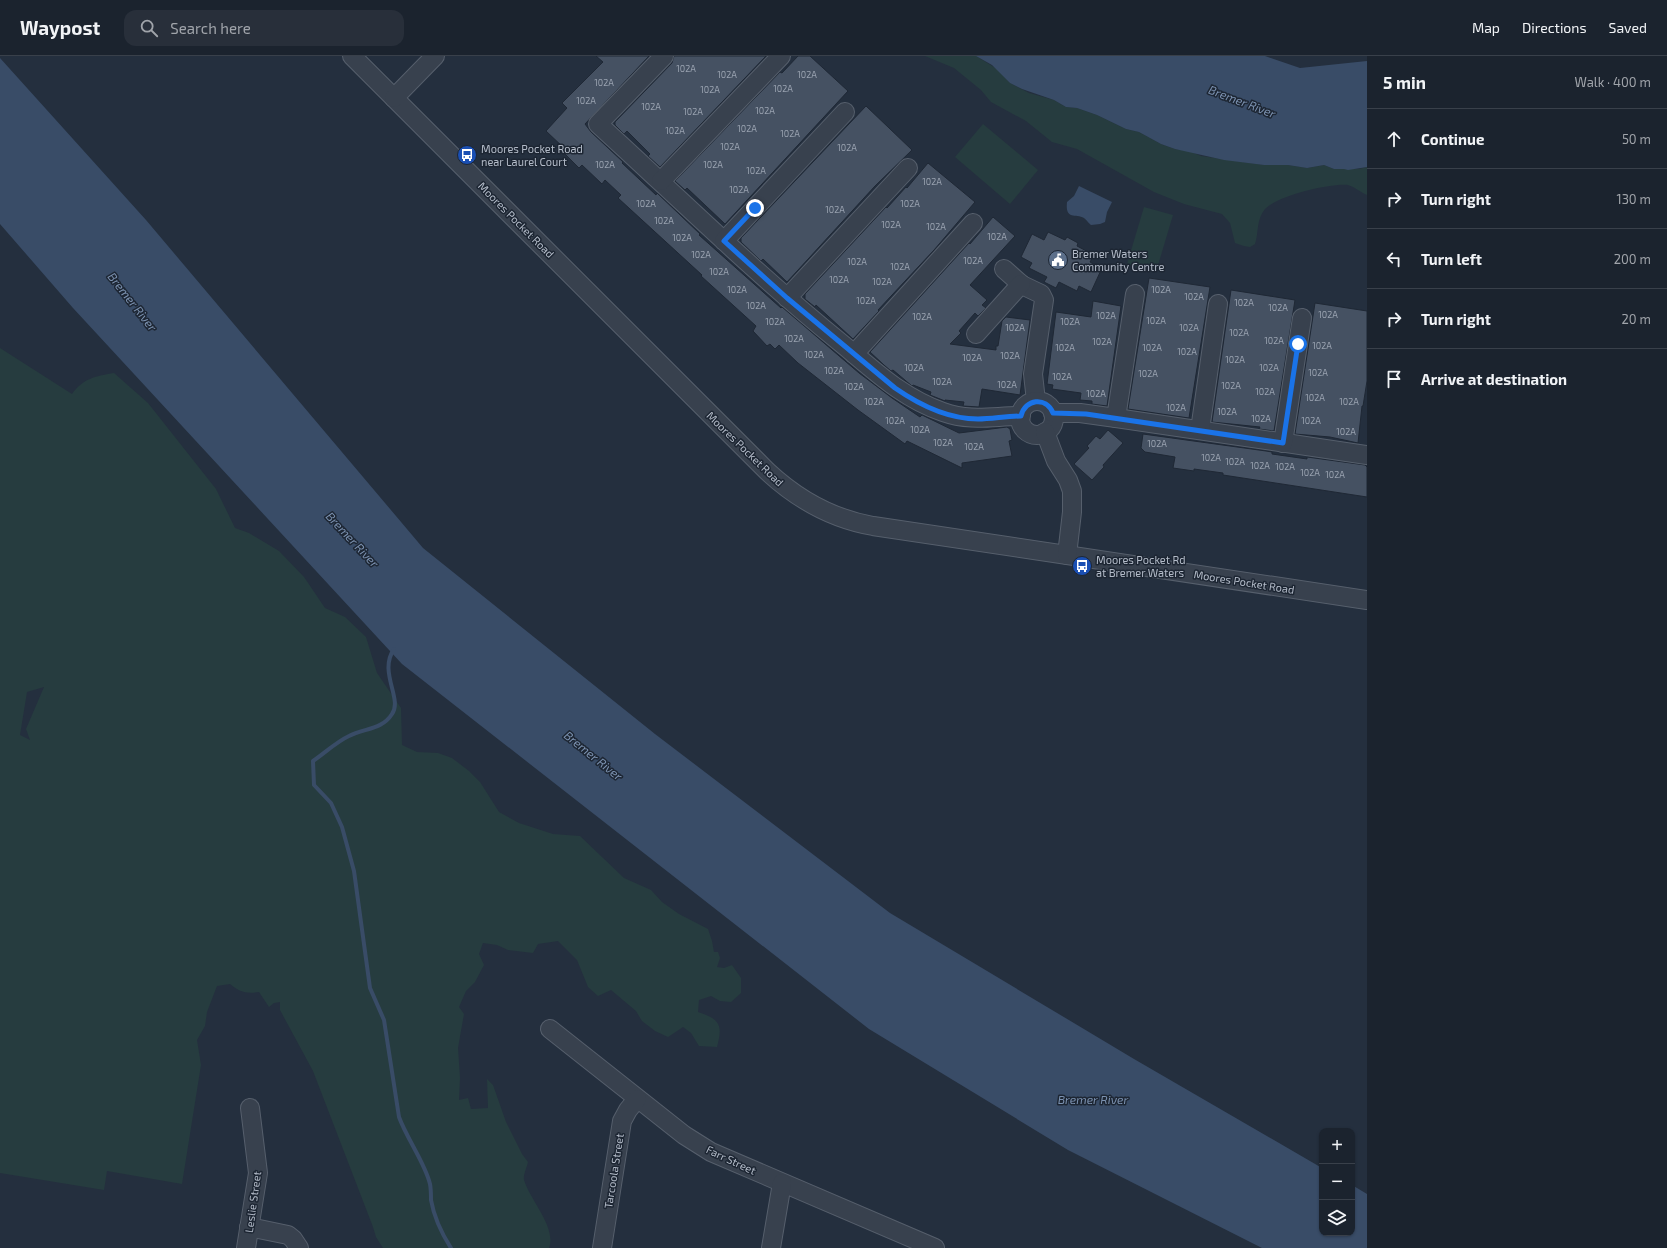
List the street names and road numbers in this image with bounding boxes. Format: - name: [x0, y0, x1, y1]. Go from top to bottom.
- street label: Moores Pocket Road: [476, 179, 557, 260]
- street label: Moores Pocket Road: [704, 409, 786, 489]
- street label: Moores Pocket Road: [1193, 567, 1295, 596]
- street label: Tarcoola Street: [601, 1132, 626, 1209]
- street label: Farr Street: [704, 1142, 758, 1177]
- street label: Leslie Street: [242, 1170, 263, 1234]

